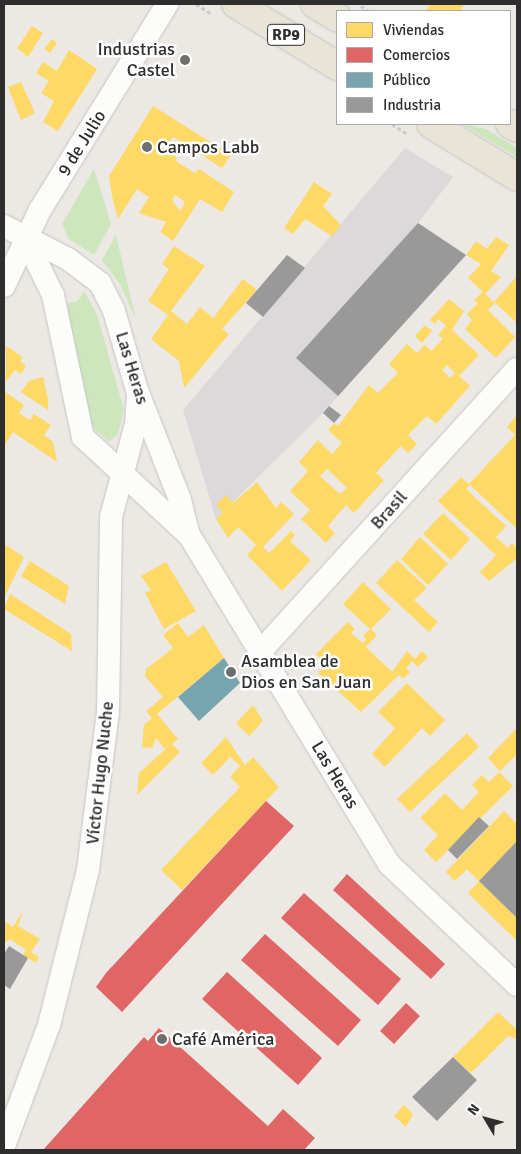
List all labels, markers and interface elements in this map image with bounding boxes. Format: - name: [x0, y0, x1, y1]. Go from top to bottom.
- legend: [336, 10, 511, 125]
- text: Viviendas: [383, 21, 444, 39]
- road number: RP9: [266, 22, 306, 48]
- place label: Industrias Castel: [98, 39, 175, 82]
- text: Comercios: [383, 46, 450, 64]
- marker: Industrias Castel: [179, 54, 191, 66]
- text: Público: [383, 71, 431, 89]
- text: Industria: [383, 96, 441, 114]
- street label: 9 de Julio: [53, 106, 111, 180]
- place label: Campos Labb: [157, 136, 259, 158]
- marker: Campos Labb: [141, 141, 153, 153]
- street label: Las Heras: [111, 329, 153, 407]
- street label: Brasil: [366, 486, 412, 534]
- place label: Asamblea de Dios en San Juan: [241, 651, 371, 694]
- marker: Asamblea de Dios en San Juan: [225, 666, 237, 678]
- street label: Víctor Hugo Nuche: [82, 700, 118, 846]
- street label: Las Heras: [306, 737, 364, 813]
- place label: Café América: [172, 1028, 274, 1050]
- marker: Café América: [156, 1033, 168, 1045]
- north arrow: [461, 1094, 511, 1144]
- text: N: [464, 1101, 483, 1119]

